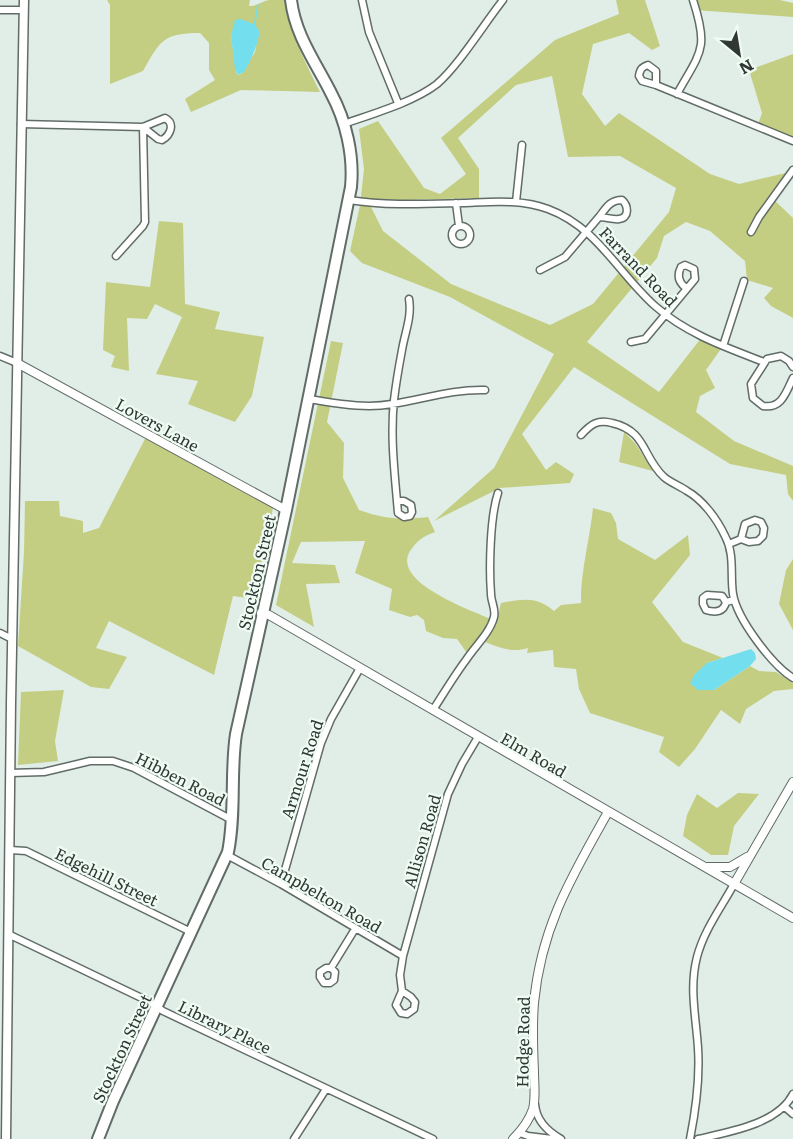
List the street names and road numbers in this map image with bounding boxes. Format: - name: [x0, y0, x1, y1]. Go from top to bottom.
- street label: Farrand Road: [594, 220, 684, 312]
- street label: Lovers Lane: [112, 391, 204, 457]
- street label: Stockton Street: [231, 511, 281, 632]
- street label: Armour Road: [274, 716, 328, 822]
- street label: Elm Road: [496, 725, 572, 783]
- street label: Hibben Road: [132, 745, 230, 811]
- street label: Allison Road: [396, 791, 446, 891]
- street label: Edgehill Street: [51, 841, 163, 912]
- street label: Campbelton Road: [257, 850, 387, 938]
- street label: Stockton Street: [85, 989, 157, 1106]
- street label: Library Place: [175, 993, 275, 1059]
- street label: Hodge Road: [509, 996, 535, 1088]

